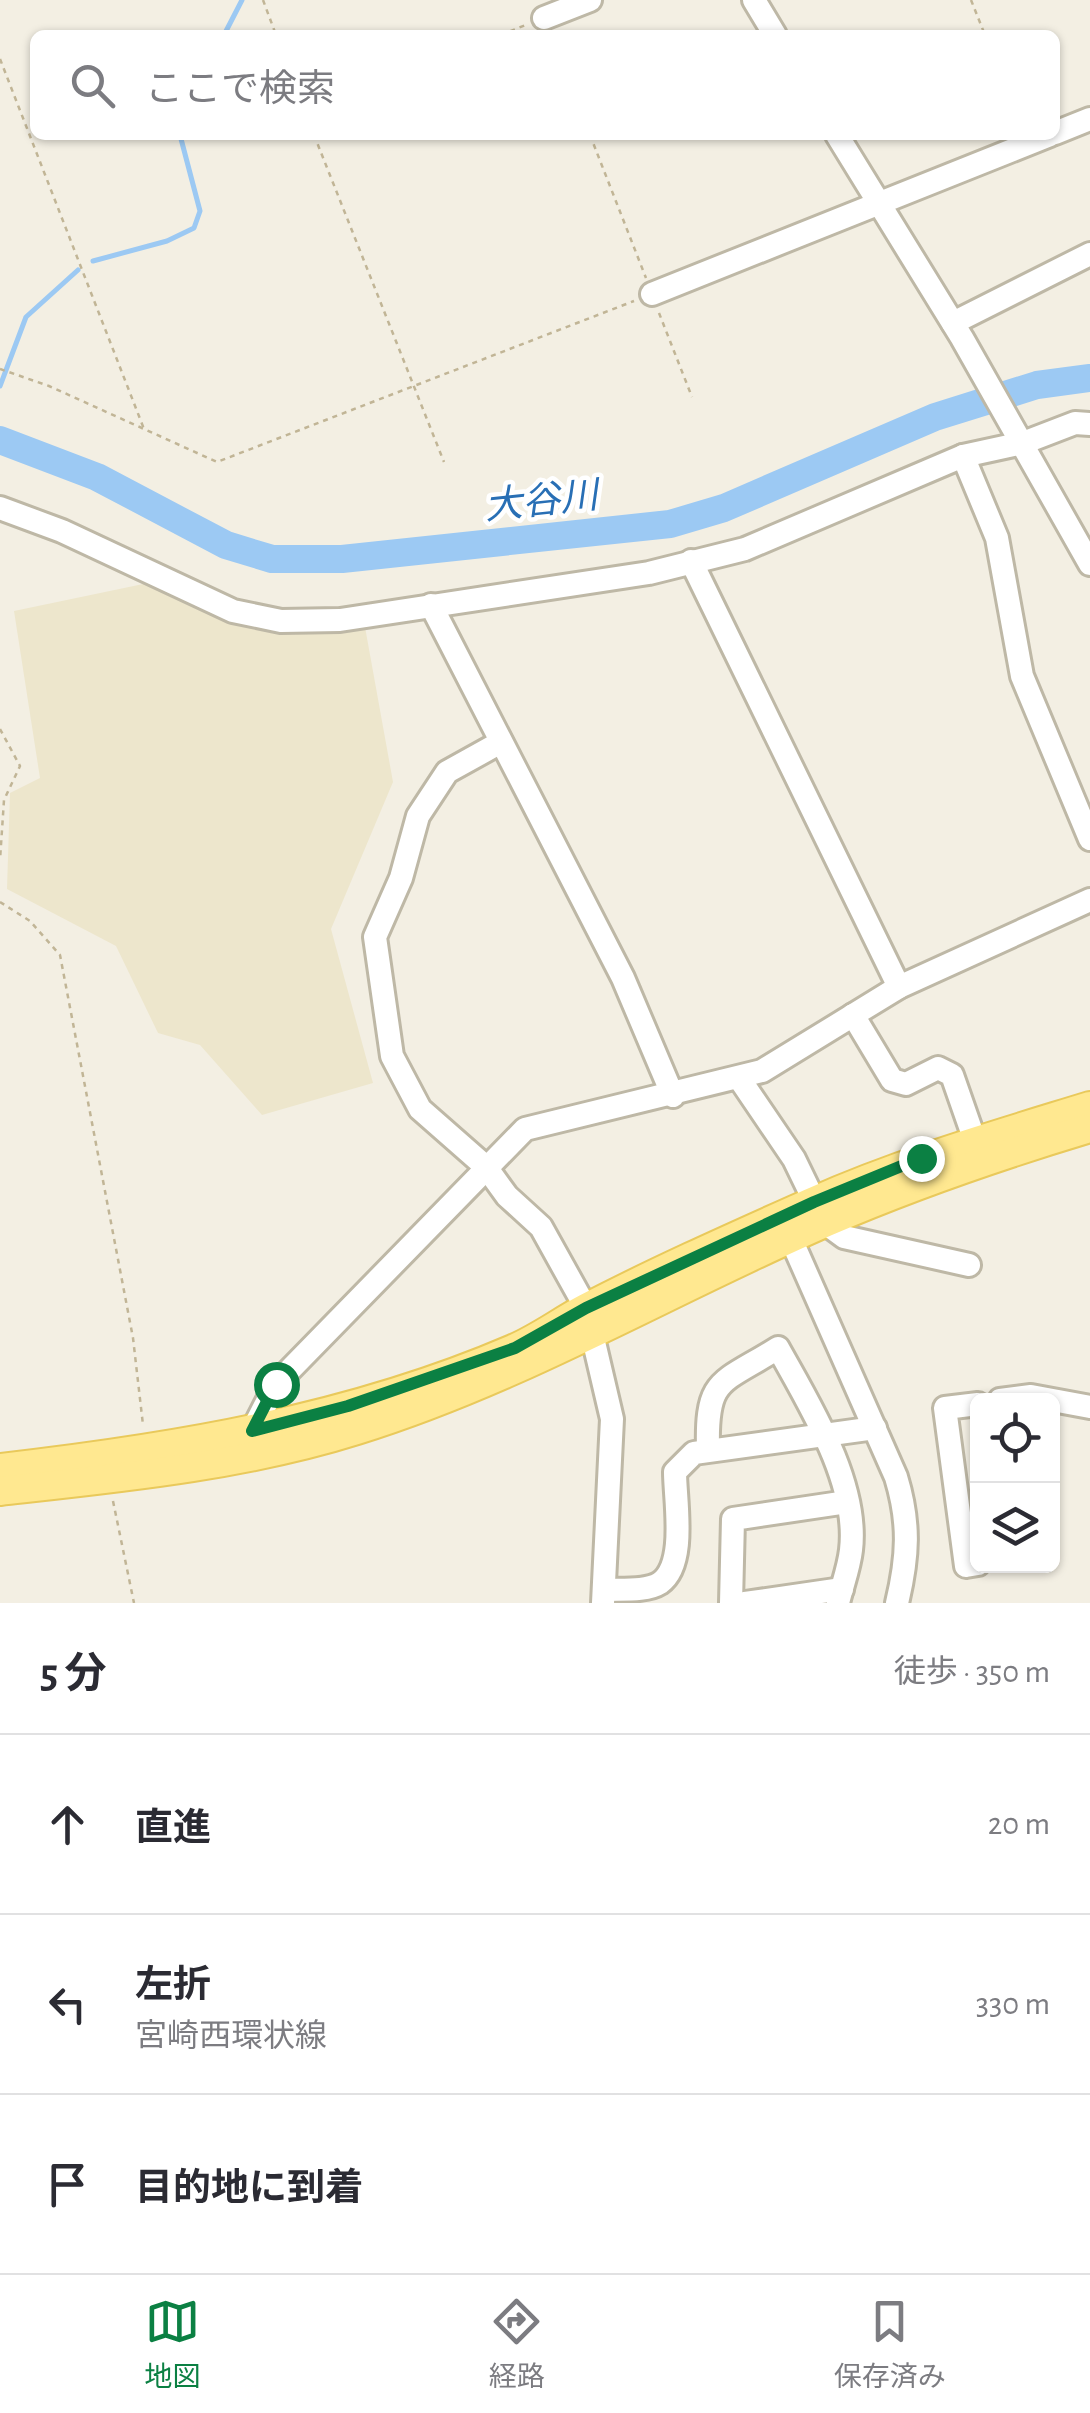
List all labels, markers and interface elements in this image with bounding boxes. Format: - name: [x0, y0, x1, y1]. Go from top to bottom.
- search box: [30, 30, 1060, 140]
- icon: search: [65, 58, 120, 113]
- text: ここで検索: [145, 71, 335, 109]
- water label: 大谷川: [482, 475, 604, 527]
- route end: [899, 1136, 945, 1182]
- route start: [254, 1362, 300, 1408]
- map controls: [970, 1393, 1060, 1573]
- button: locate: [970, 1393, 1060, 1483]
- button: layers: [970, 1483, 1060, 1573]
- text: 5 分: [40, 1653, 107, 1695]
- text: 徒歩 · 350 m: [894, 1656, 1050, 1688]
- icon: ahead: [40, 1797, 95, 1852]
- text: 20 m: [988, 1808, 1050, 1840]
- text: 直進: [135, 1810, 211, 1848]
- text: 左折: [135, 1967, 211, 2005]
- icon: left: [40, 1977, 95, 2032]
- text: 330 m: [976, 1988, 1050, 2020]
- text: 宮崎西環状線: [135, 2020, 327, 2052]
- icon: arrive: [40, 2157, 95, 2212]
- text: 目的地に到着: [135, 2170, 363, 2208]
- tab: 地図: [144, 2294, 200, 2395]
- tab: 経路: [489, 2294, 545, 2395]
- tab: 保存済み: [834, 2294, 946, 2395]

